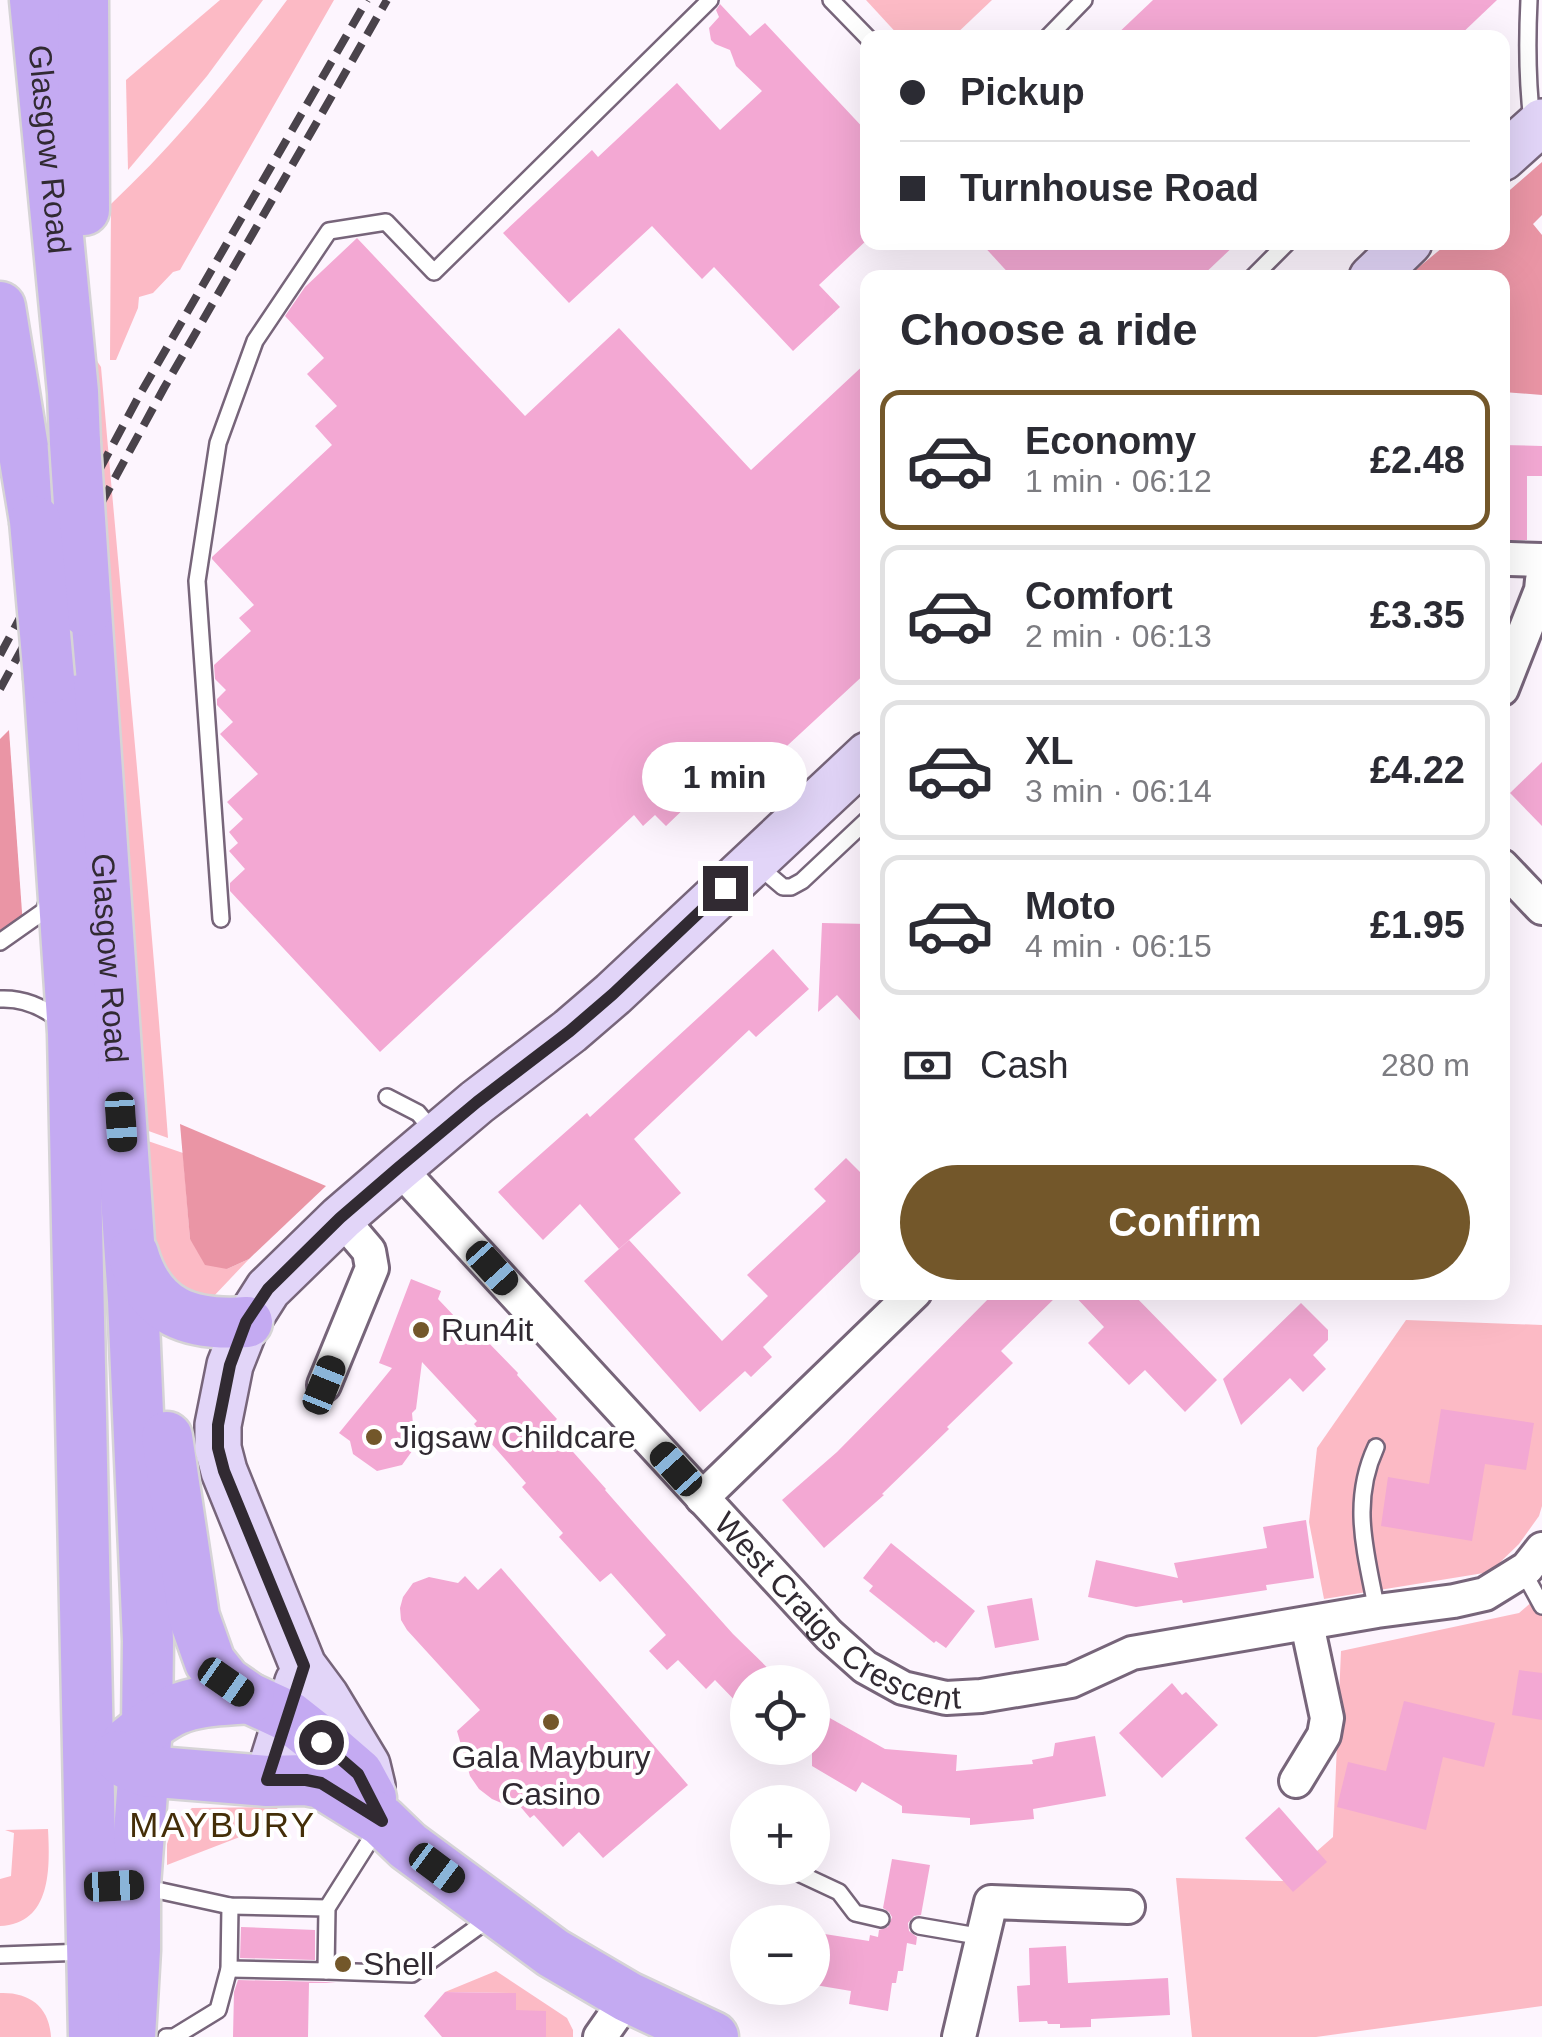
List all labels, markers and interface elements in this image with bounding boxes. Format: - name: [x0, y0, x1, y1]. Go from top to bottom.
- street label: Glasgow Road: [21, 43, 78, 255]
- text: Pickup: [960, 71, 1085, 113]
- text: Turnhouse Road: [960, 167, 1259, 209]
- text: Choose a ride: [900, 304, 1198, 355]
- icon: car: [905, 415, 995, 505]
- text: Economy: [1025, 420, 1196, 462]
- text: £2.48: [1370, 439, 1465, 481]
- text: 1 min · 06:12: [1025, 463, 1212, 499]
- icon: car: [905, 570, 995, 660]
- text: Comfort: [1025, 575, 1173, 617]
- text: £3.35: [1370, 594, 1465, 636]
- text: 2 min · 06:13: [1025, 618, 1212, 654]
- icon: car: [905, 725, 995, 815]
- text: XL: [1025, 730, 1074, 772]
- callout: 1 min: [642, 743, 808, 813]
- text: £4.22: [1370, 749, 1465, 791]
- text: 1 min: [683, 759, 766, 795]
- text: 3 min · 06:14: [1025, 773, 1212, 809]
- street label: Glasgow Road: [85, 852, 135, 1064]
- route end: [703, 866, 748, 911]
- icon: car: [905, 880, 995, 970]
- text: Moto: [1025, 885, 1116, 927]
- text: £1.95: [1370, 904, 1465, 946]
- text: 4 min · 06:15: [1025, 928, 1212, 964]
- icon: cash: [900, 1038, 955, 1093]
- text: Cash: [980, 1044, 1069, 1086]
- text: 280 m: [1381, 1047, 1470, 1083]
- car: [104, 1091, 138, 1153]
- button: Confirm: [900, 1165, 1470, 1280]
- car: [461, 1236, 523, 1300]
- place label: Run4it: [441, 1312, 534, 1348]
- marker: Run4it: [410, 1319, 432, 1341]
- car: [299, 1352, 349, 1418]
- place label: Jigsaw Childcare: [394, 1419, 636, 1455]
- marker: Jigsaw Childcare: [363, 1426, 385, 1448]
- car: [645, 1437, 707, 1501]
- street label: West Craigs Crescent: [707, 1505, 962, 1717]
- car: [193, 1653, 259, 1711]
- map controls: [730, 1665, 830, 2005]
- button: locate: [730, 1665, 830, 1765]
- marker: Gala Maybury Casino: [540, 1711, 562, 1733]
- route start: [299, 1720, 344, 1765]
- place label: Gala Maybury Casino: [451, 1739, 651, 1812]
- button: +: [730, 1785, 830, 1885]
- district label: MAYBURY: [129, 1805, 317, 1844]
- car: [404, 1838, 470, 1898]
- car: [83, 1869, 145, 1903]
- button: −: [730, 1905, 830, 2005]
- place label: Shell: [363, 1946, 434, 1982]
- marker: Shell: [332, 1953, 354, 1975]

